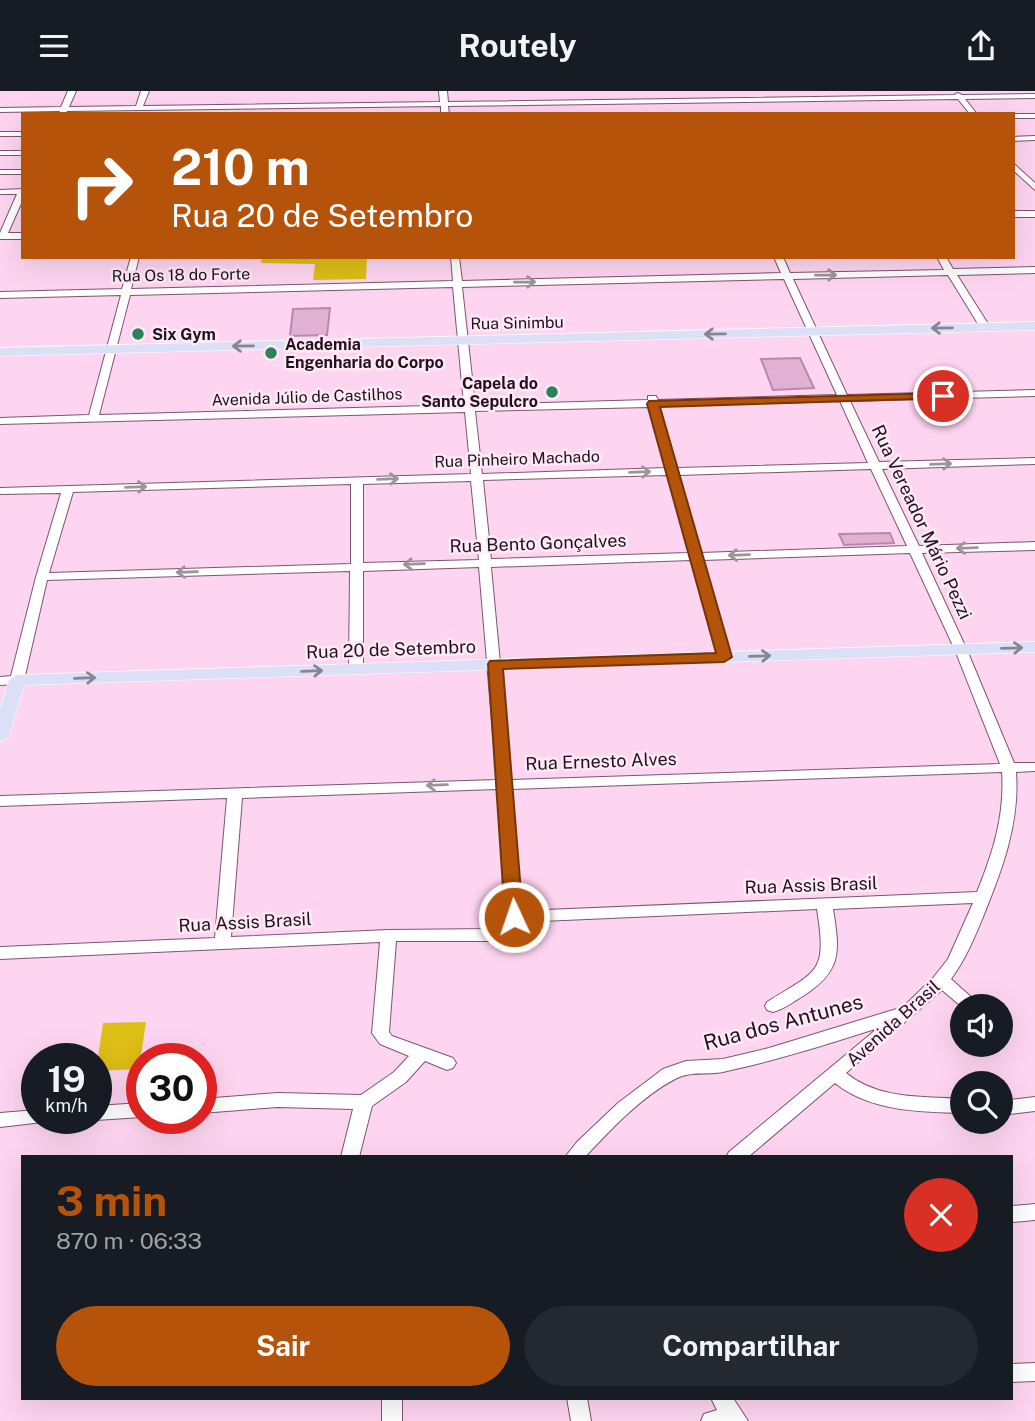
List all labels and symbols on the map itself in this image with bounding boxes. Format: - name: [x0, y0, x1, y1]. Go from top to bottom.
- street label: Rua Os 18 do Forte: [112, 264, 250, 286]
- one-way arrow: [814, 268, 837, 282]
- one-way arrow: [513, 275, 536, 289]
- street label: Rua Sinimbu: [470, 313, 564, 333]
- one-way arrow: [931, 322, 954, 335]
- place label: Six Gym: [152, 325, 216, 344]
- marker: Six Gym: [130, 326, 146, 342]
- one-way arrow: [704, 328, 727, 341]
- place label: Academia Engenharia do Corpo: [285, 335, 444, 372]
- one-way arrow: [231, 340, 254, 353]
- marker: Academia Engenharia do Corpo: [263, 345, 279, 361]
- pin: [913, 366, 973, 426]
- place label: Capela do Santo Sepulcro: [421, 374, 538, 411]
- street label: Avenida Júlio de Castilhos: [211, 384, 403, 410]
- marker: Capela do Santo Sepulcro: [544, 384, 560, 400]
- street label: Rua Vereador Mário Pezzi: [868, 421, 976, 623]
- street label: Rua Pinheiro Machado: [434, 447, 600, 471]
- one-way arrow: [929, 457, 952, 471]
- one-way arrow: [628, 465, 651, 479]
- one-way arrow: [376, 472, 399, 485]
- one-way arrow: [124, 481, 147, 494]
- street label: Rua Bento Gonçalves: [449, 529, 627, 557]
- one-way arrow: [956, 542, 979, 555]
- one-way arrow: [728, 548, 751, 561]
- one-way arrow: [403, 557, 426, 571]
- one-way arrow: [175, 565, 198, 578]
- street label: Rua 20 de Setembro: [306, 636, 476, 662]
- one-way arrow: [1000, 641, 1023, 655]
- one-way arrow: [748, 649, 771, 663]
- one-way arrow: [301, 664, 324, 677]
- one-way arrow: [73, 672, 96, 685]
- street label: Rua Ernesto Alves: [525, 748, 677, 774]
- one-way arrow: [426, 778, 449, 792]
- street label: Rua Assis Brasil: [744, 872, 878, 898]
- position arrow: [477, 880, 551, 954]
- street label: Rua Assis Brasil: [178, 908, 312, 936]
- street label: Avenida Brasil: [842, 976, 944, 1070]
- street label: Rua dos Antunes: [700, 989, 866, 1055]
- speed limit sign: 30: [126, 1043, 217, 1134]

